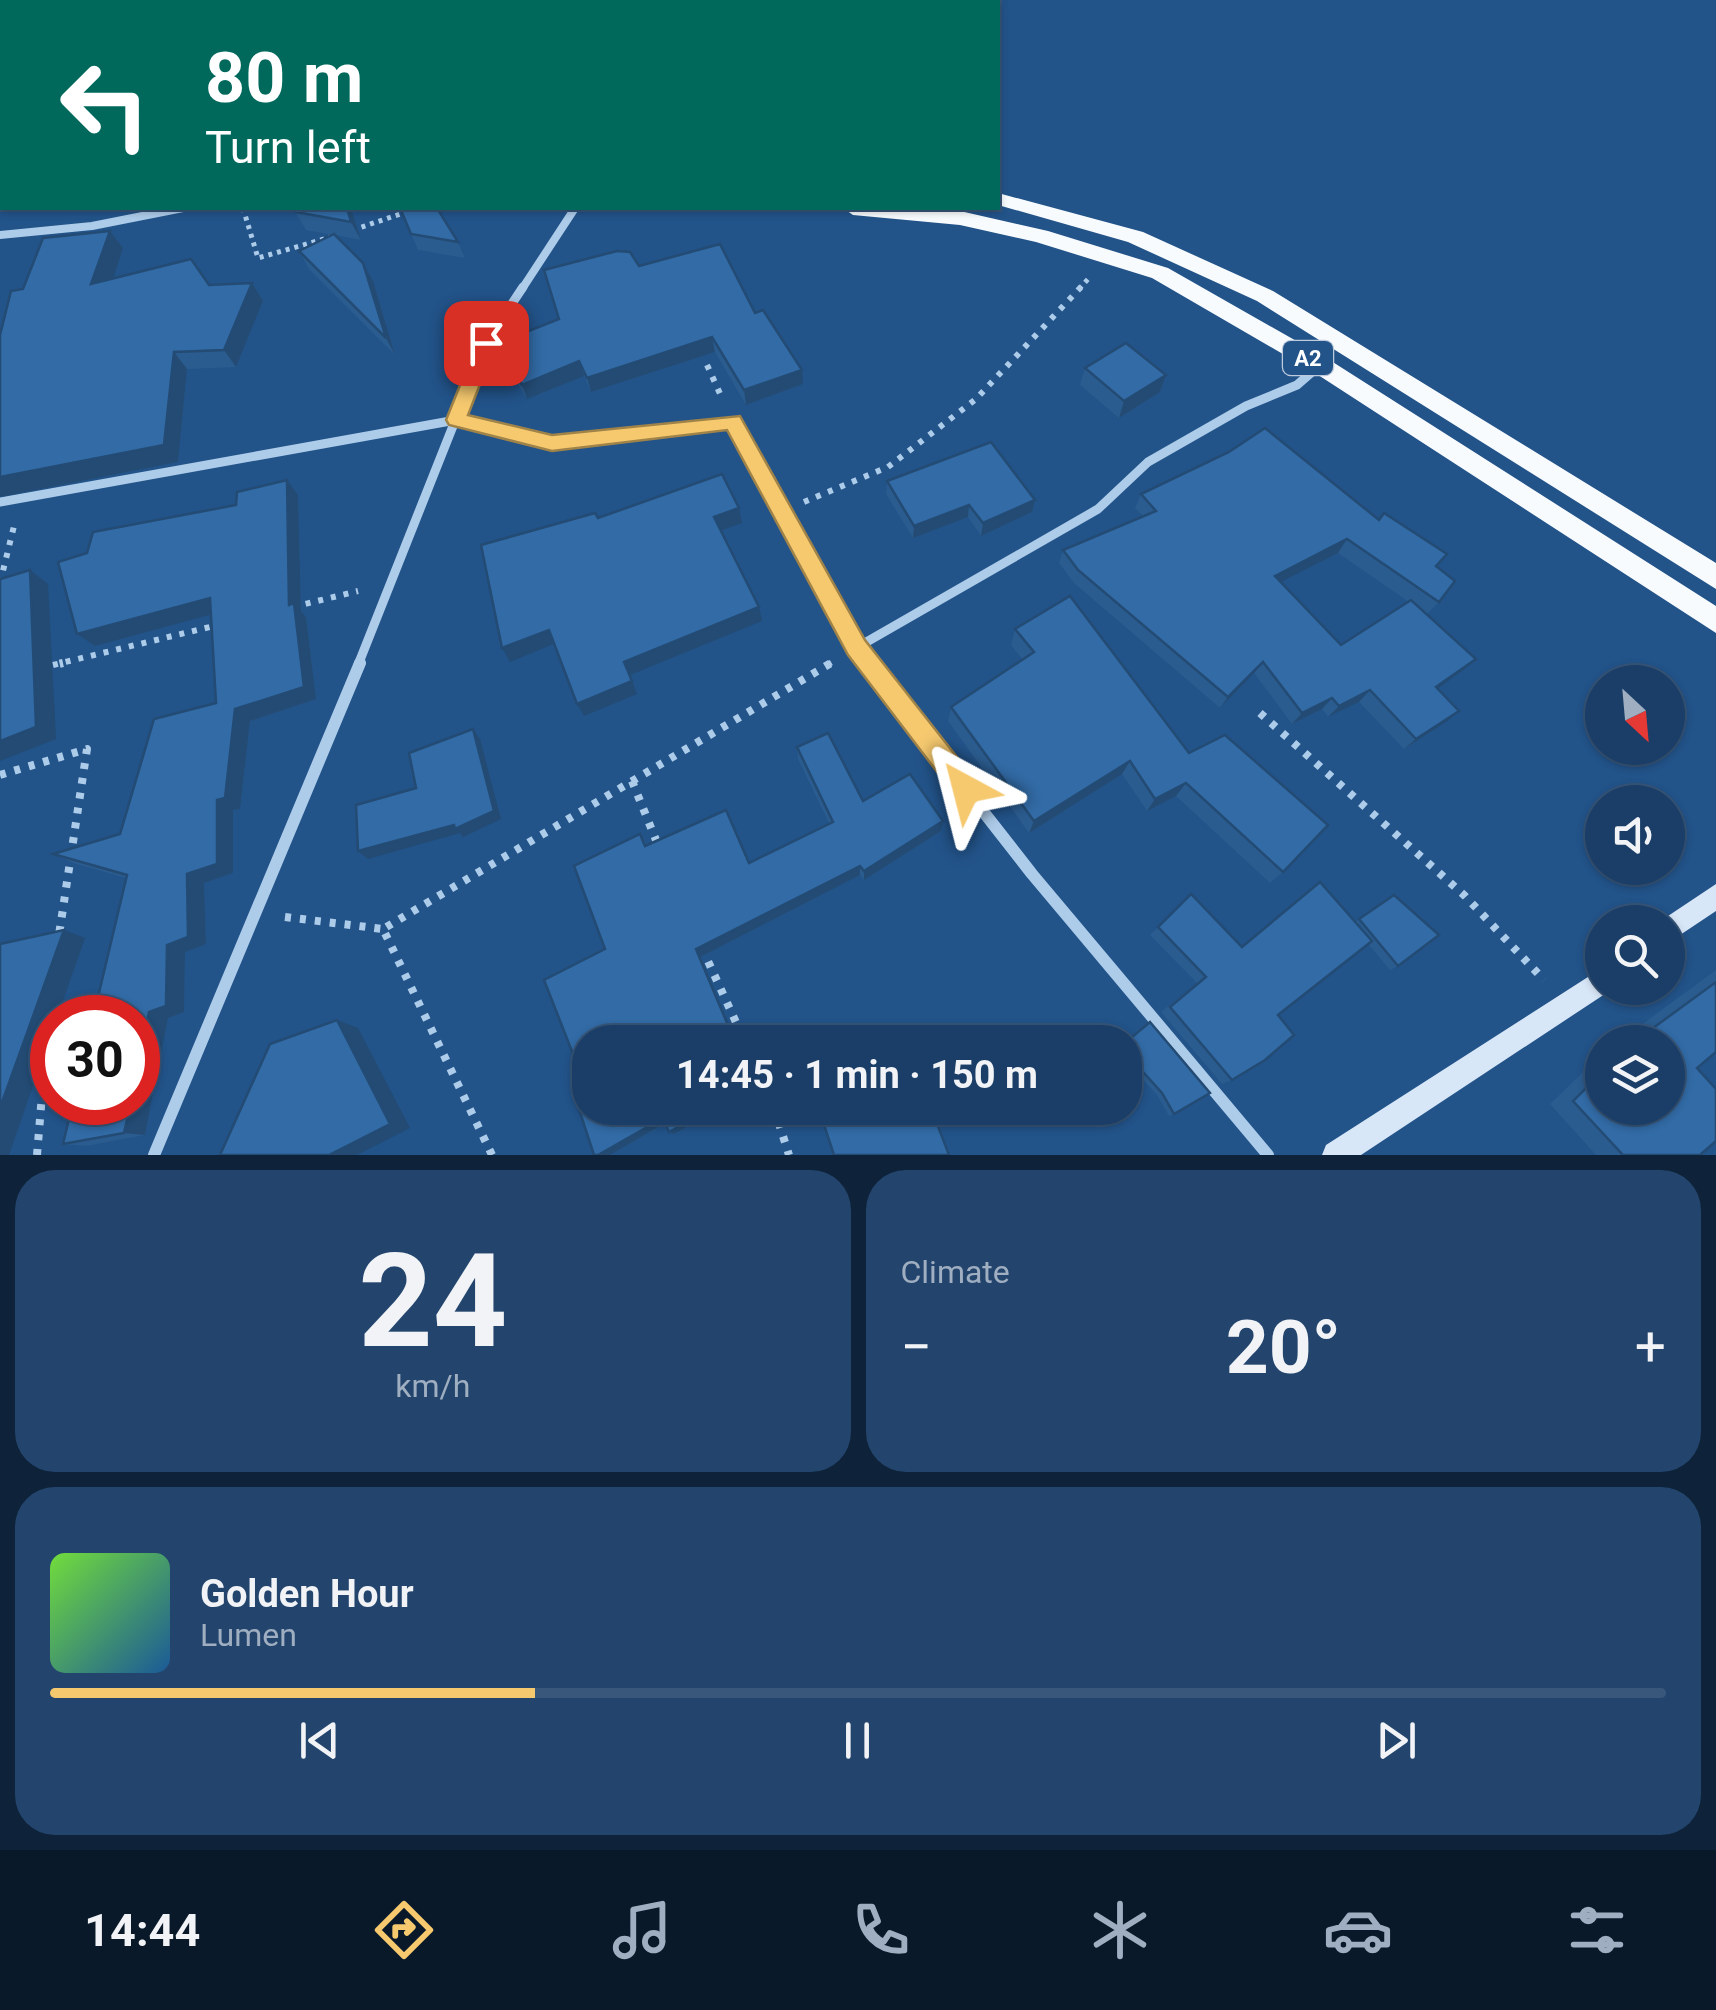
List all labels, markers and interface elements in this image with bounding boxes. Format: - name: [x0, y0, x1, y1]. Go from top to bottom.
- text: 80 m: [205, 37, 363, 119]
- icon: left: [40, 40, 170, 170]
- text: Turn left: [205, 121, 371, 174]
- pin: [444, 301, 529, 386]
- icon: arrive: [459, 316, 514, 371]
- road number: A2: [1283, 341, 1333, 375]
- north arrow: [1585, 665, 1685, 765]
- map controls: [1585, 665, 1685, 1125]
- position arrow: [914, 737, 1018, 841]
- button: sound: [1585, 785, 1685, 885]
- button: search: [1585, 905, 1685, 1005]
- speed limit sign: 30: [30, 995, 160, 1125]
- button: layers: [1585, 1025, 1685, 1125]
- text: 14:45 · 1 min · 150 m: [676, 1053, 1038, 1097]
- text: 24: [358, 1225, 507, 1378]
- text: Climate: [901, 1253, 1010, 1291]
- text: 20°: [1226, 1303, 1341, 1391]
- text: −: [901, 1315, 932, 1379]
- text: +: [1635, 1315, 1666, 1379]
- text: km/h: [395, 1367, 470, 1405]
- text: Golden Hour: [200, 1572, 414, 1616]
- text: Lumen: [200, 1616, 297, 1654]
- icon: previous: [292, 1713, 347, 1768]
- icon: pause: [830, 1713, 885, 1768]
- icon: next: [1369, 1713, 1424, 1768]
- icon: directions: [369, 1895, 439, 1965]
- icon: music: [607, 1895, 677, 1965]
- icon: phone: [846, 1895, 916, 1965]
- icon: climate: [1085, 1895, 1155, 1965]
- icon: car: [1323, 1895, 1393, 1965]
- icon: filters: [1562, 1895, 1632, 1965]
- text: 14:44: [84, 1904, 200, 1957]

